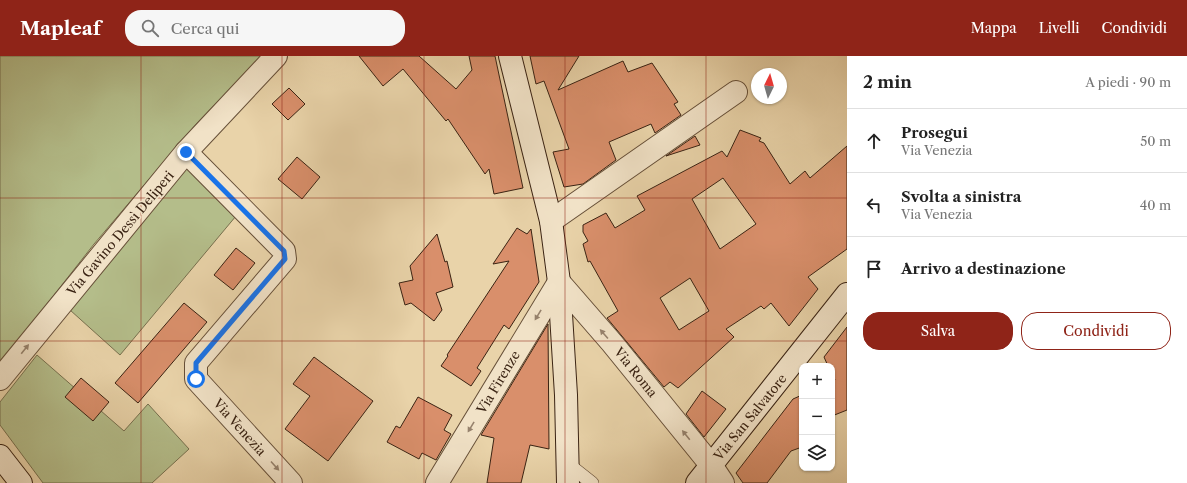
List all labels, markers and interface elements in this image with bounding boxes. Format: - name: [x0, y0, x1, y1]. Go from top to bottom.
- search box: [125, 10, 405, 46]
- text: Mapleaf: [20, 17, 101, 40]
- icon: search: [139, 17, 161, 39]
- text: Cerca qui: [171, 19, 239, 38]
- text: Mappa: [971, 19, 1017, 37]
- text: Livelli: [1039, 19, 1080, 37]
- text: Condividi: [1102, 19, 1167, 37]
- north arrow: [751, 68, 787, 104]
- text: 2 min: [863, 72, 912, 92]
- text: A piedi · 90 m: [1085, 74, 1171, 90]
- text: Prosegui: [901, 123, 968, 142]
- icon: ahead: [863, 130, 885, 152]
- text: 50 m: [1140, 133, 1171, 149]
- text: Via Venezia: [901, 142, 972, 158]
- route end: [177, 143, 195, 161]
- street label: Via Gavino Dessì Deliperi: [62, 167, 177, 299]
- text: Svolta a sinistra: [901, 187, 1021, 206]
- icon: left: [863, 194, 885, 216]
- text: 40 m: [1140, 197, 1171, 213]
- text: Via Venezia: [901, 206, 972, 222]
- icon: arrive: [863, 258, 885, 280]
- text: Arrivo a destinazione: [901, 259, 1066, 278]
- one-way arrow: [535, 309, 542, 321]
- button: Salva: [863, 312, 1013, 350]
- button: Condividi: [1021, 312, 1171, 350]
- one-way arrow: [600, 329, 609, 339]
- one-way arrow: [20, 343, 29, 354]
- street label: Via Roma: [610, 343, 661, 400]
- street label: Via Firenze: [472, 348, 523, 417]
- map controls: [799, 363, 835, 471]
- button: +: [799, 363, 835, 399]
- route start: [187, 370, 205, 388]
- street label: Via San Salvatore: [710, 371, 790, 464]
- street label: Via Venezia: [209, 394, 270, 459]
- button: −: [799, 399, 835, 435]
- one-way arrow: [468, 421, 475, 433]
- one-way arrow: [682, 429, 691, 440]
- button: layers: [799, 435, 835, 471]
- one-way arrow: [271, 461, 280, 471]

